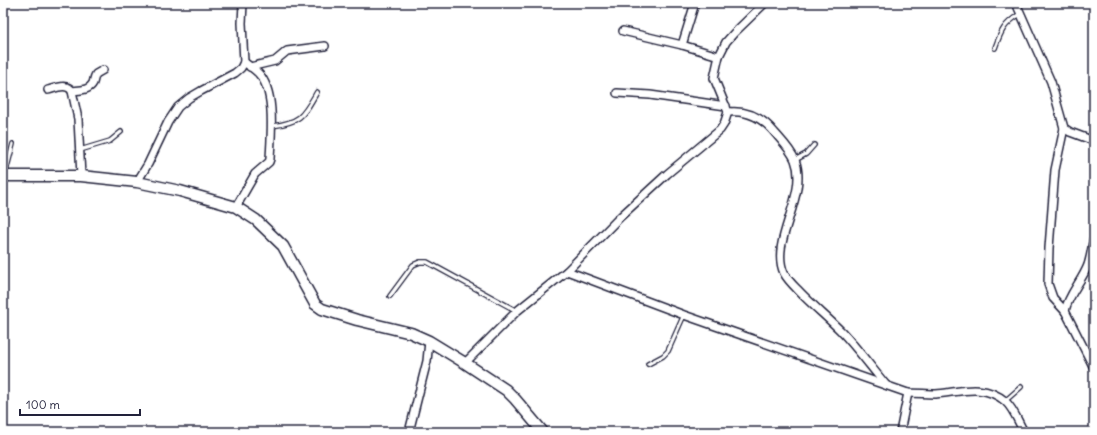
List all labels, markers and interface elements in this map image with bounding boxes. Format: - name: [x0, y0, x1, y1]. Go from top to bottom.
- scale bar: [20, 391, 140, 417]
- text: 100 m: [26, 397, 60, 412]

